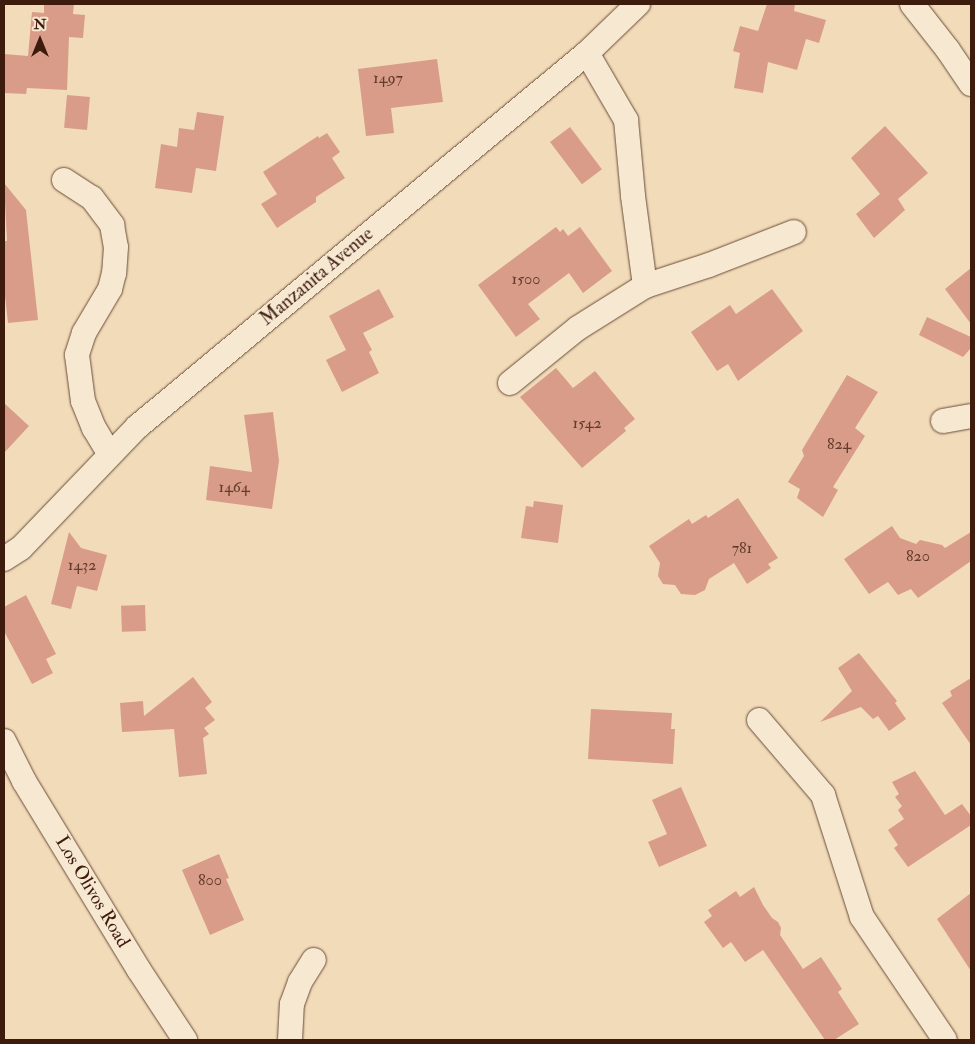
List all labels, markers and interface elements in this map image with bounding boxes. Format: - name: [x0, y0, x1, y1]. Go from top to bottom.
- north arrow: [15, 15, 65, 65]
- text: N: [34, 16, 46, 33]
- house number: 1497: [373, 68, 403, 88]
- street label: Manzanita Avenue: [256, 223, 378, 331]
- house number: 1500: [512, 269, 540, 289]
- house number: 1542: [572, 413, 602, 433]
- house number: 824: [827, 434, 851, 454]
- house number: 1464: [218, 477, 250, 497]
- house number: 781: [732, 538, 752, 558]
- house number: 820: [906, 546, 930, 566]
- house number: 1432: [68, 555, 96, 575]
- street label: Los Olivos Road: [50, 832, 134, 952]
- house number: 800: [198, 870, 222, 890]

